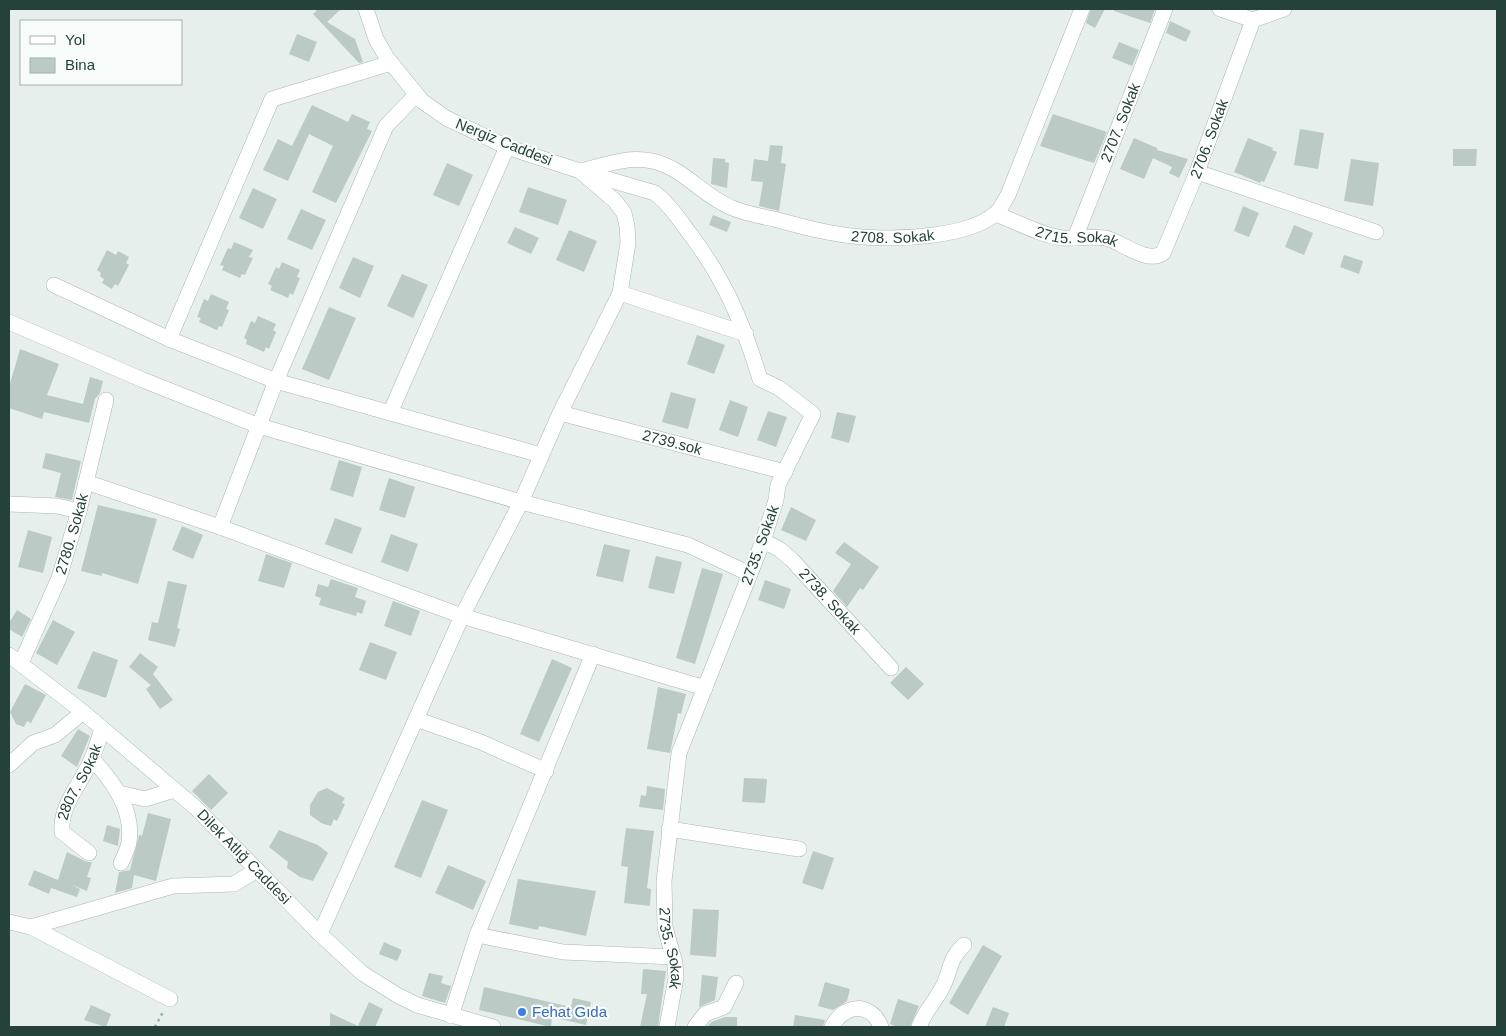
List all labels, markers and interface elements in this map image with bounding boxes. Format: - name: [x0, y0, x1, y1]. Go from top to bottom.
- legend: [20, 20, 182, 85]
- text: Yol: [65, 31, 85, 48]
- text: Bina: [65, 56, 96, 73]
- street label: 2707. Sokak: [1097, 80, 1143, 164]
- street label: 2706. Sokak: [1186, 96, 1231, 181]
- street label: Nergiz Caddesi: [453, 114, 555, 169]
- street label: 2715. Sokak: [1033, 222, 1122, 250]
- street label: 2708. Sokak: [850, 226, 936, 246]
- street label: 2739.sok: [641, 426, 704, 458]
- street label: 2780. Sokak: [52, 491, 91, 576]
- street label: 2735. Sokak: [737, 502, 782, 587]
- street label: 2738. Sokak: [796, 565, 865, 638]
- street label: 2807. Sokak: [54, 741, 105, 822]
- street label: Dilek Atlığ Caddesi: [194, 805, 295, 907]
- street label: 2735. Sokak: [656, 907, 685, 991]
- place label: Fehat Gıda: [532, 1003, 608, 1020]
- marker: Fehat Gıda: [516, 1006, 528, 1018]

